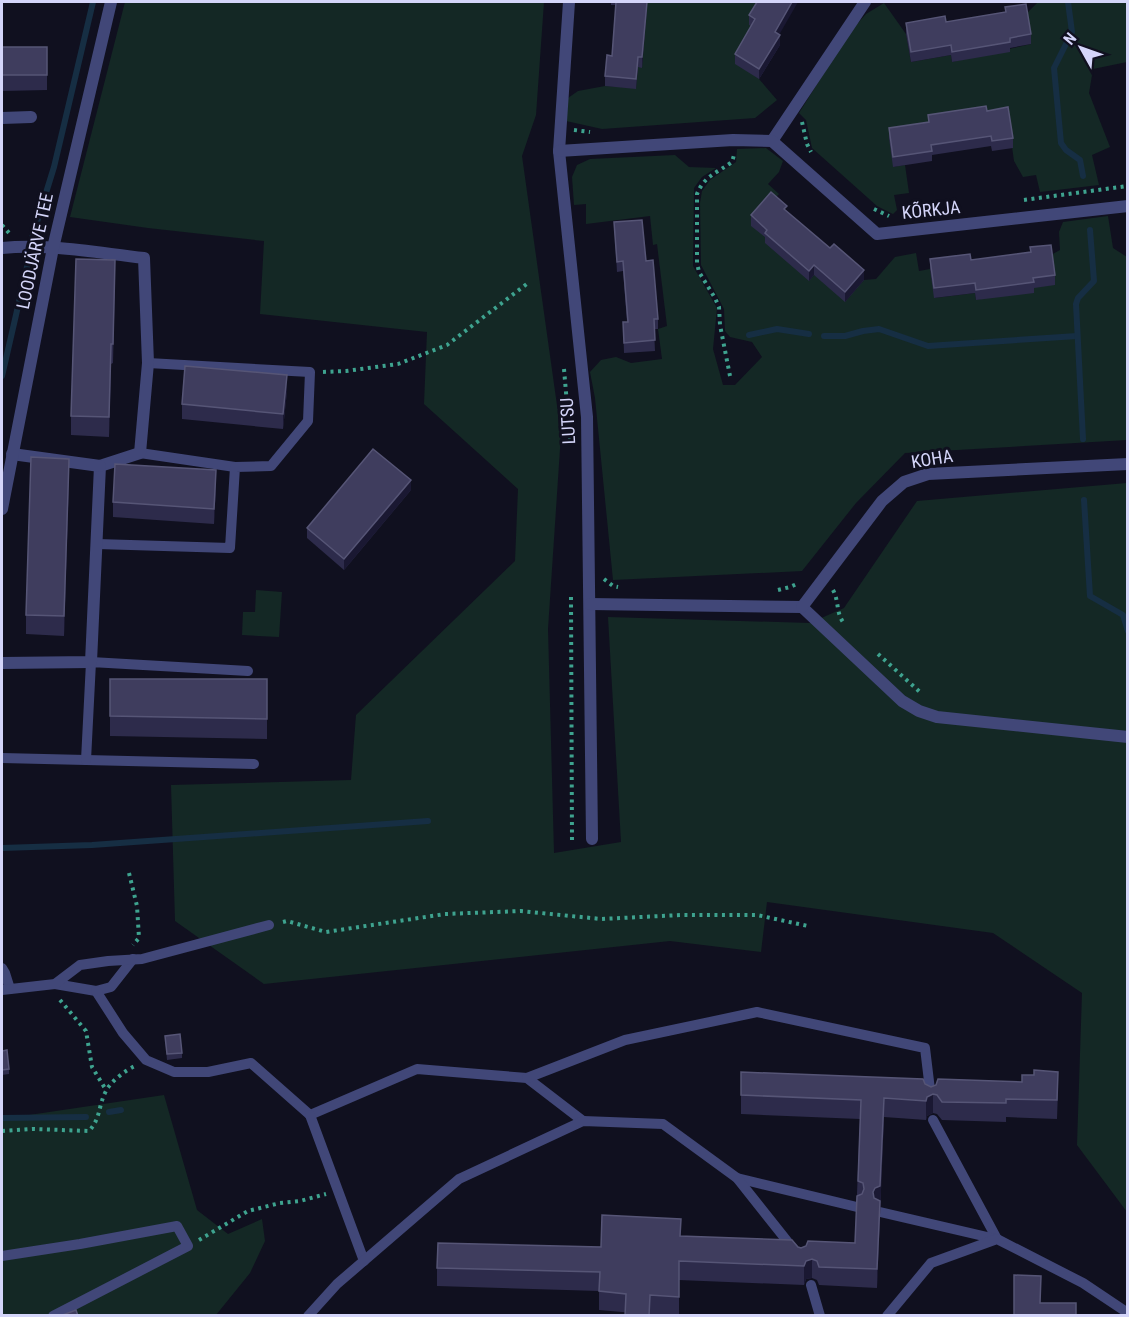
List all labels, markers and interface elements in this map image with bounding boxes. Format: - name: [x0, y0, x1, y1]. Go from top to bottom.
- north arrow: [1051, 18, 1111, 78]
- text: N: [1059, 29, 1080, 49]
- street label: LOODJÄRVE TEE: [12, 191, 57, 311]
- street label: KÕRKJA: [901, 195, 962, 223]
- street label: LUTSU: [556, 397, 579, 445]
- street label: KOHA: [909, 445, 955, 472]

